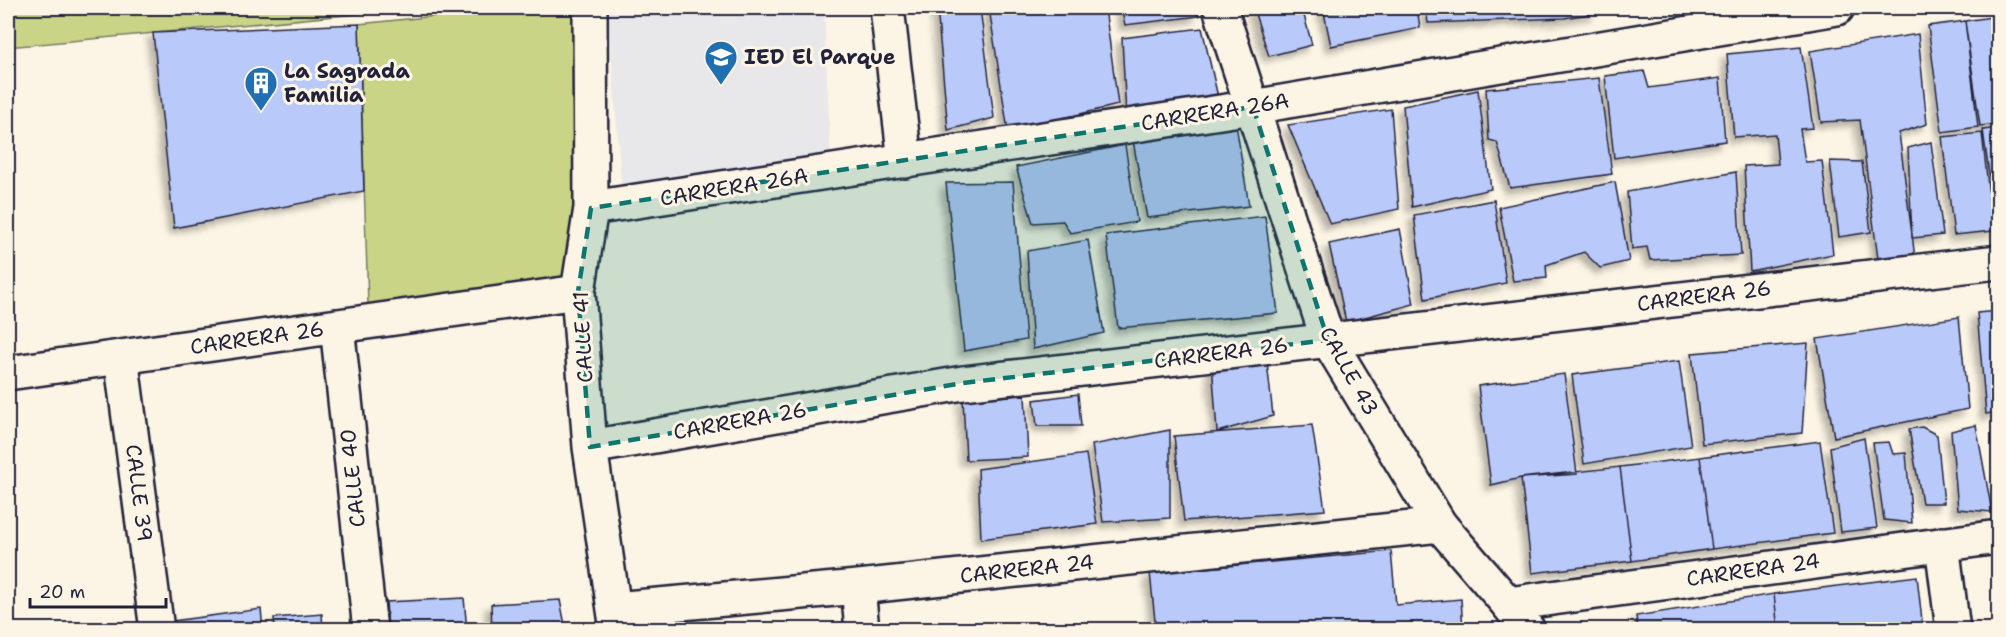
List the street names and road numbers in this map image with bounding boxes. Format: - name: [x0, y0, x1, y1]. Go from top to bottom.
- street label: CARRERA 26A: [1139, 86, 1291, 138]
- street label: CARRERA 26A: [658, 161, 810, 213]
- street label: CARRERA 26: [1635, 274, 1773, 318]
- street label: CALLE 41: [567, 290, 599, 384]
- street label: CARRERA 26: [188, 315, 326, 361]
- street label: CALLE 43: [1313, 322, 1385, 420]
- street label: CARRERA 26: [1152, 331, 1290, 375]
- street label: CARRERA 26: [671, 395, 809, 447]
- street label: CALLE 40: [334, 427, 372, 529]
- street label: CALLE 39: [119, 443, 159, 543]
- street label: CARRERA 24: [1684, 547, 1822, 593]
- street label: CARRERA 24: [959, 548, 1095, 590]

